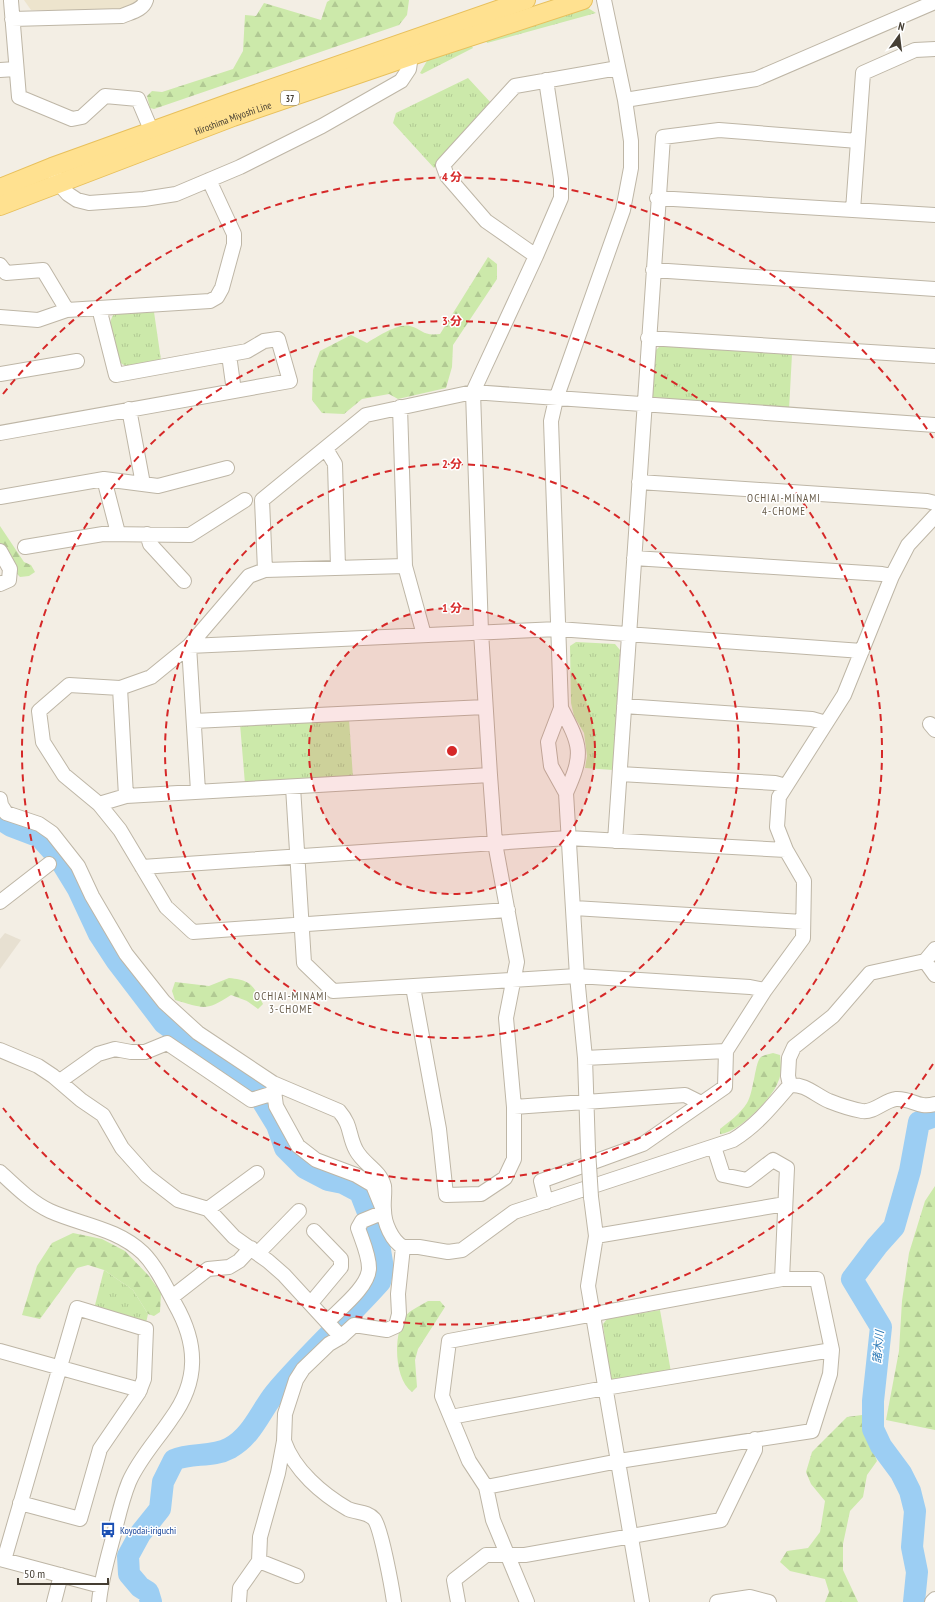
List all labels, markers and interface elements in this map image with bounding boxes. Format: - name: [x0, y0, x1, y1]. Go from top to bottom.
- north arrow: [879, 16, 919, 56]
- text: N: [897, 19, 906, 34]
- road number: 37: [281, 91, 299, 105]
- street label: Hiroshima Miyoshi Line: [193, 98, 273, 138]
- text: 4 分: [442, 169, 462, 184]
- text: 3 分: [442, 313, 462, 328]
- text: 2 分: [442, 456, 462, 471]
- district label: OCHIAI-MINAMI 4-CHOME: [747, 491, 821, 518]
- text: 1 分: [442, 600, 462, 615]
- centre of rings: [445, 744, 459, 758]
- district label: OCHIAI-MINAMI 3-CHOME: [254, 989, 328, 1016]
- water label: 諸木川: [870, 1329, 886, 1364]
- bus stop icon: Koyodai-iriguchi: [99, 1521, 117, 1539]
- place label: Koyodai-iriguchi: [120, 1524, 176, 1537]
- scale bar: [18, 1560, 108, 1586]
- text: 50 m: [24, 1566, 45, 1581]

